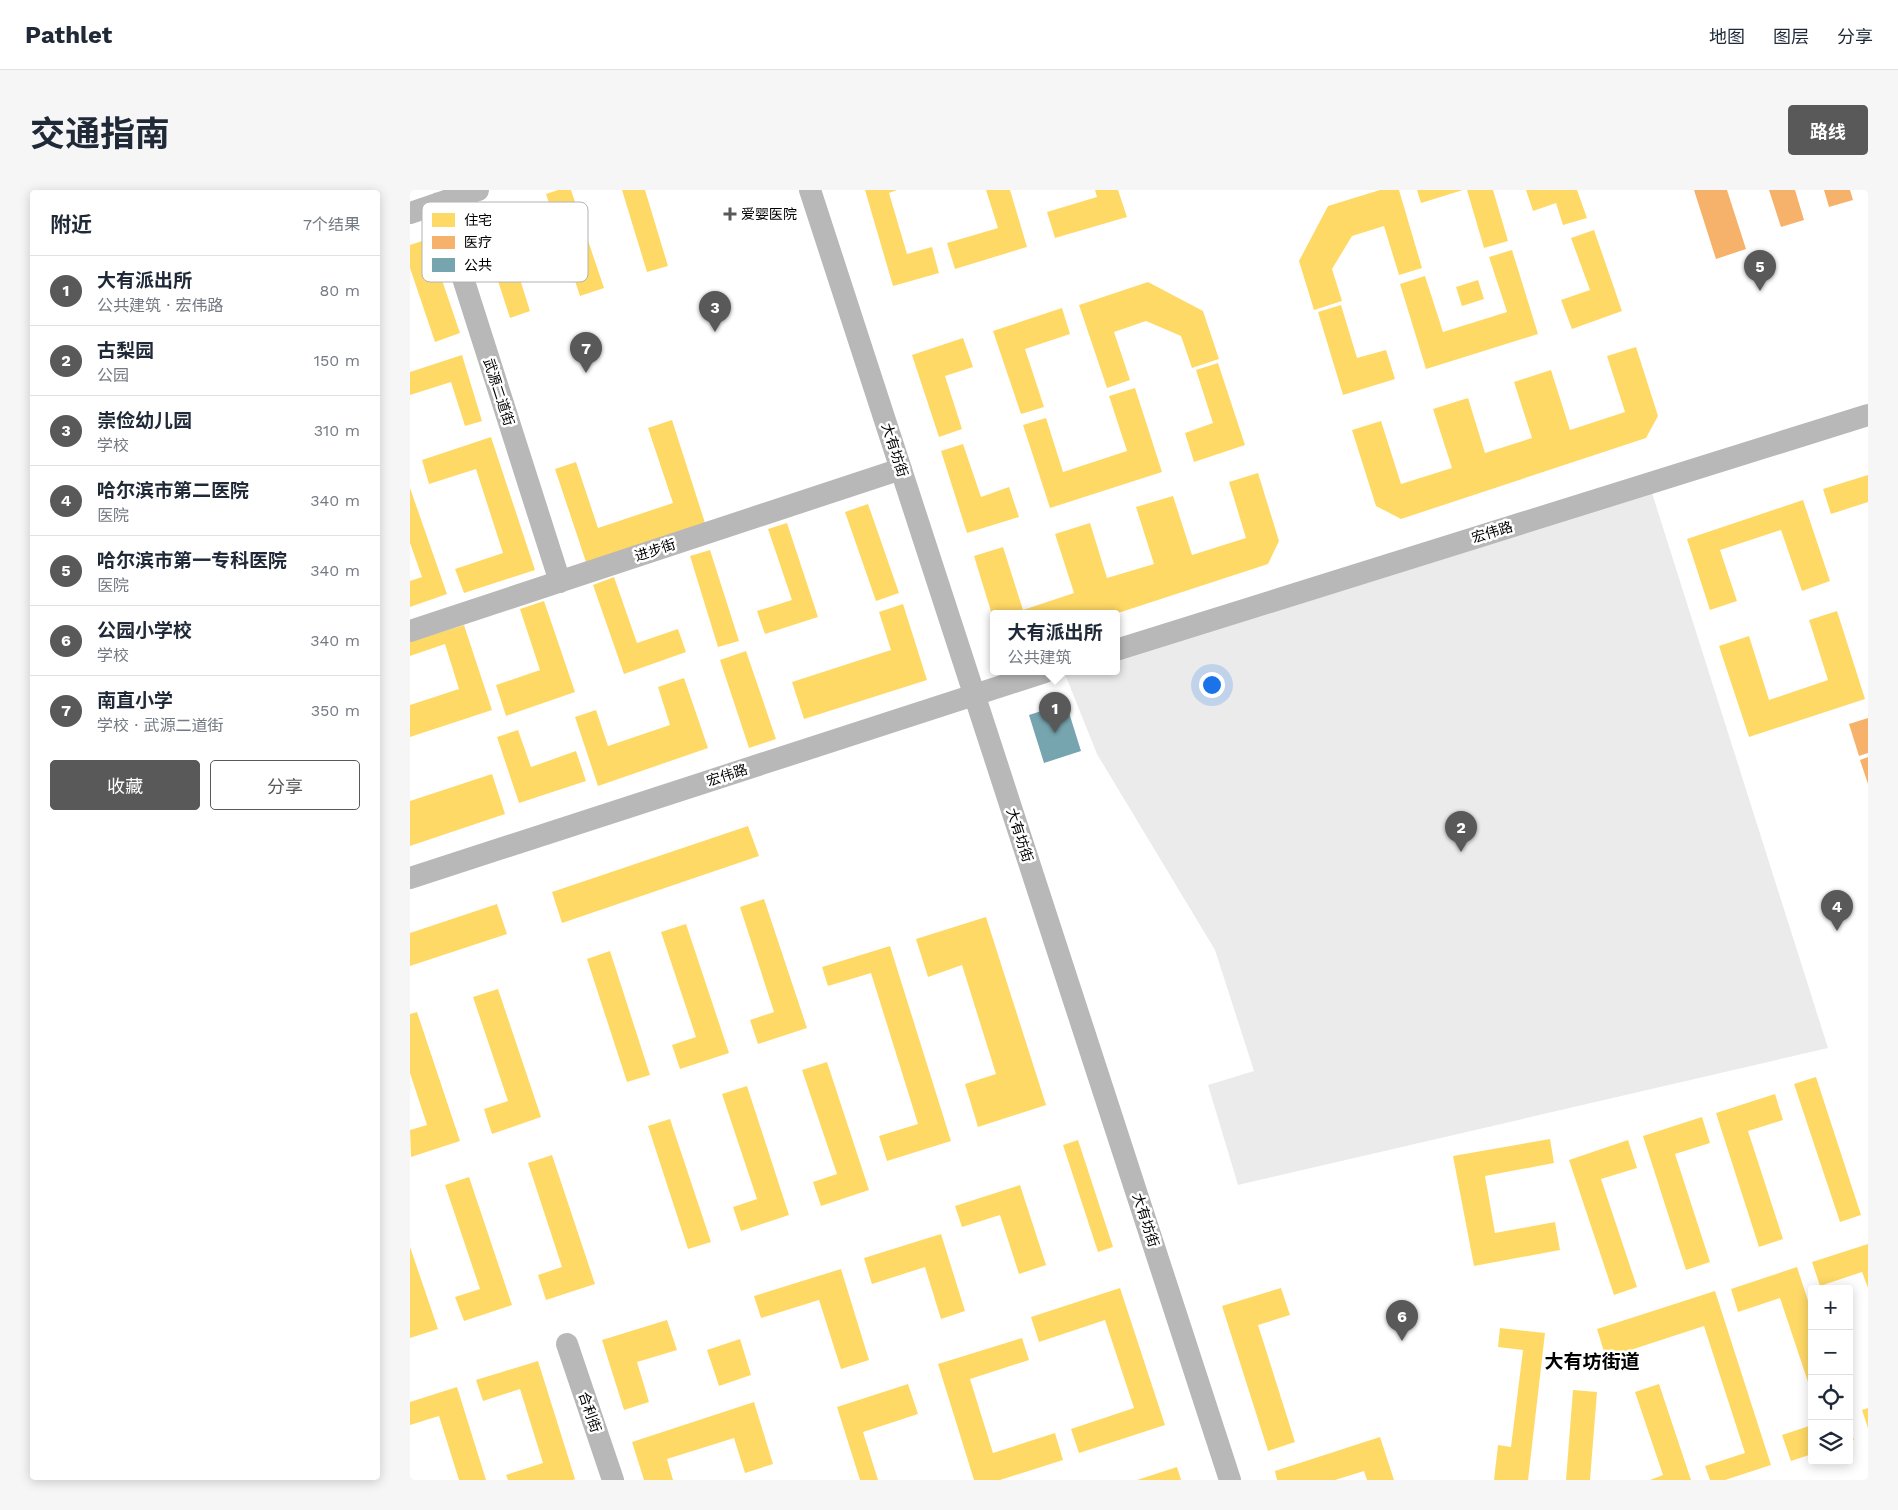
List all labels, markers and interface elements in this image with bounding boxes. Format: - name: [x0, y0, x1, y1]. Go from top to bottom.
- text: Pathlet: [25, 21, 112, 49]
- text: 地图: [1709, 26, 1745, 47]
- text: 图层: [1773, 26, 1809, 47]
- text: 分享: [1837, 26, 1873, 47]
- button: 路线: [1788, 105, 1868, 155]
- text: 交通指南: [30, 113, 170, 155]
- legend: [422, 202, 588, 282]
- place label: 爱婴医院: [741, 206, 797, 222]
- marker: 爱婴医院: [723, 207, 737, 221]
- text: 附近: [50, 212, 92, 237]
- text: 住宅: [464, 212, 492, 228]
- text: 7个结果: [303, 215, 360, 234]
- text: 医疗: [464, 234, 492, 250]
- pin: 5: [1744, 250, 1776, 291]
- text: 公共: [464, 257, 492, 273]
- text: 大有派出所: [97, 269, 192, 292]
- text: 1: [63, 281, 69, 300]
- text: 80 m: [319, 281, 360, 300]
- pin: 3: [699, 291, 731, 332]
- text: 公共建筑 · 宏伟路: [97, 296, 224, 315]
- pin: 7: [570, 332, 602, 373]
- text: 古梨园: [97, 339, 154, 362]
- text: 2: [61, 351, 71, 370]
- text: 150 m: [314, 351, 360, 370]
- street label: 武源二道街: [481, 356, 517, 428]
- text: 公园: [97, 366, 129, 385]
- text: 崇俭幼儿园: [97, 409, 192, 432]
- text: 3: [61, 421, 71, 440]
- text: 310 m: [314, 421, 360, 440]
- street label: 大有坊街: [879, 421, 911, 479]
- text: 学校: [97, 436, 129, 455]
- text: 哈尔滨市第二医院: [97, 479, 249, 502]
- text: 4: [61, 491, 71, 510]
- text: 340 m: [310, 491, 360, 510]
- text: 医院: [97, 506, 129, 525]
- street label: 宏伟路: [1470, 518, 1514, 546]
- street label: 进步街: [633, 536, 677, 564]
- text: 哈尔滨市第一专科医院: [97, 549, 287, 572]
- text: 5: [61, 561, 71, 580]
- text: 340 m: [310, 561, 360, 580]
- text: 医院: [97, 576, 129, 595]
- popup: [990, 610, 1120, 675]
- text: 公园小学校: [97, 619, 192, 642]
- text: 大有派出所: [1007, 621, 1103, 644]
- text: 6: [61, 631, 71, 650]
- text: 340 m: [310, 631, 360, 650]
- text: 学校: [97, 646, 129, 665]
- text: 公共建筑: [1007, 648, 1072, 667]
- your location: [1199, 672, 1225, 698]
- text: 南直小学: [97, 689, 173, 712]
- pin: 1: [1039, 692, 1071, 733]
- text: 7: [61, 701, 71, 720]
- text: 350 m: [311, 701, 360, 720]
- text: 学校 · 武源二道街: [97, 716, 224, 735]
- button: 收藏: [50, 760, 200, 810]
- button: 分享: [210, 760, 360, 810]
- street label: 宏伟路: [705, 761, 749, 789]
- street label: 大有坊街: [1004, 806, 1036, 864]
- pin: 2: [1445, 811, 1477, 852]
- pin: 4: [1821, 890, 1853, 931]
- street label: 大有坊街: [1130, 1191, 1162, 1249]
- map controls: [1808, 1285, 1853, 1465]
- button: +: [1808, 1285, 1853, 1330]
- pin: 6: [1386, 1300, 1418, 1341]
- button: −: [1808, 1330, 1853, 1375]
- district label: 大有坊街道: [1544, 1350, 1640, 1373]
- button: locate: [1808, 1375, 1853, 1420]
- street label: 合利街: [576, 1390, 604, 1434]
- button: layers: [1808, 1420, 1853, 1465]

